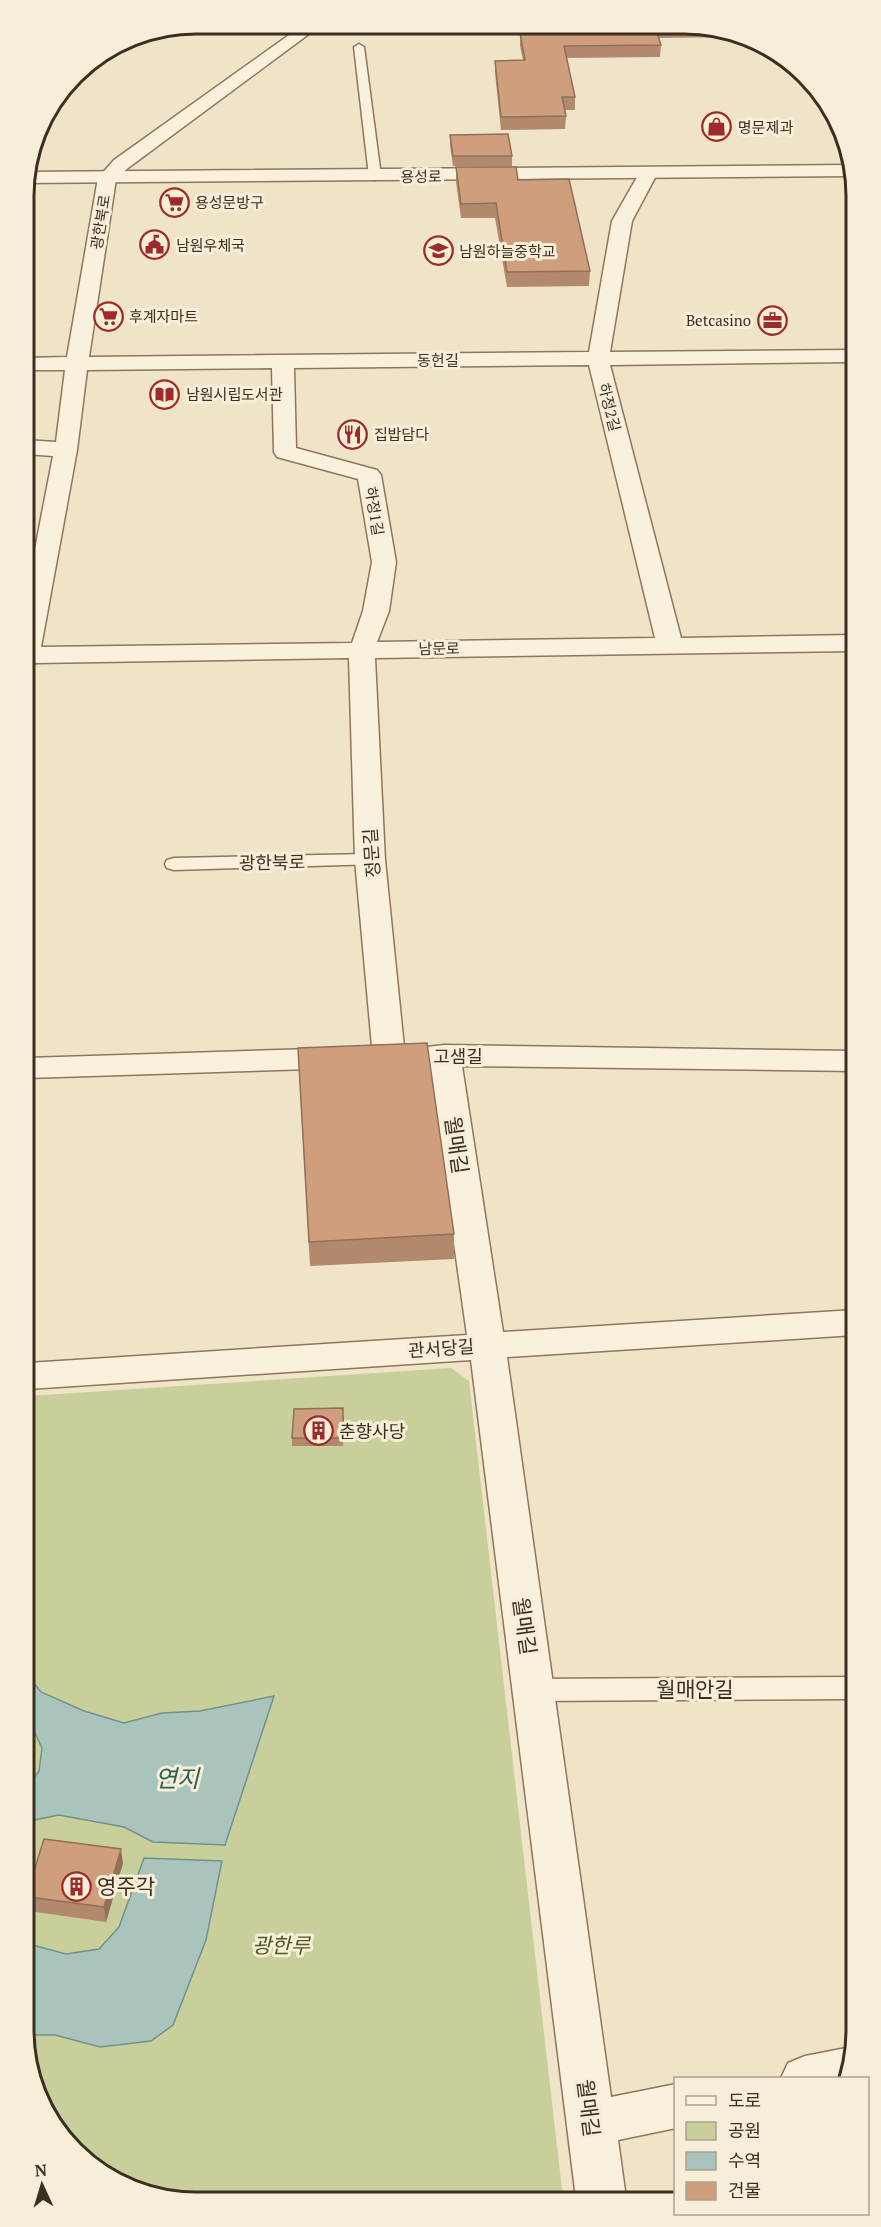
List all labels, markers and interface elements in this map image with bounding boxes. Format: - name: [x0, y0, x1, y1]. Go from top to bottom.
- shop icon: 명문제과: [701, 111, 733, 143]
- place label: 명문제과: [738, 117, 793, 137]
- street label: 용성로: [400, 166, 442, 186]
- supermarket icon: 용성문방구: [158, 186, 190, 218]
- place label: 용성문방구: [195, 192, 264, 212]
- street label: 광한북로: [86, 193, 114, 251]
- public building icon: 남원우체국: [139, 229, 171, 261]
- place label: 남원우체국: [176, 235, 245, 255]
- school or university icon: 남원하늘중학교: [422, 235, 454, 267]
- place label: 남원하늘중학교: [459, 241, 556, 261]
- supermarket icon: 후계자마트: [92, 300, 124, 332]
- office icon: Betcasino: [756, 304, 788, 336]
- place label: 후계자마트: [129, 306, 198, 326]
- place label: Betcasino: [686, 310, 751, 330]
- street label: 동헌길: [417, 350, 459, 370]
- library icon: 남원시립도서관: [149, 378, 181, 410]
- street label: 하정2길: [594, 381, 626, 433]
- place label: 남원시립도서관: [186, 384, 283, 404]
- restaurant icon: 집밥담다: [337, 418, 369, 450]
- place label: 집밥담다: [374, 424, 429, 444]
- street label: 하정1길: [361, 485, 389, 537]
- street label: 남문로: [418, 638, 460, 658]
- street label: 정문길: [357, 827, 385, 879]
- street label: 광한북로: [239, 849, 305, 875]
- street label: 고샘길: [433, 1044, 483, 1068]
- street label: 월매길: [439, 1114, 475, 1176]
- street label: 관서당길: [407, 1334, 475, 1362]
- building icon: 춘향사당: [302, 1415, 334, 1447]
- place label: 춘향사당: [339, 1419, 405, 1443]
- street label: 월매길: [507, 1595, 543, 1657]
- street label: 월매안길: [656, 1675, 734, 1703]
- water label: 연지: [155, 1762, 201, 1794]
- building icon: 영주각: [60, 1870, 92, 1902]
- place label: 영주각: [97, 1872, 155, 1900]
- park label: 광한루: [252, 1931, 312, 1959]
- legend: [674, 2077, 869, 2215]
- street label: 월매길: [572, 2078, 606, 2138]
- text: 도로: [728, 2088, 761, 2112]
- text: 공원: [728, 2118, 761, 2142]
- text: 수역: [728, 2148, 761, 2172]
- north arrow: [12, 2155, 72, 2215]
- text: N: [34, 2159, 48, 2181]
- text: 건물: [728, 2178, 761, 2202]

